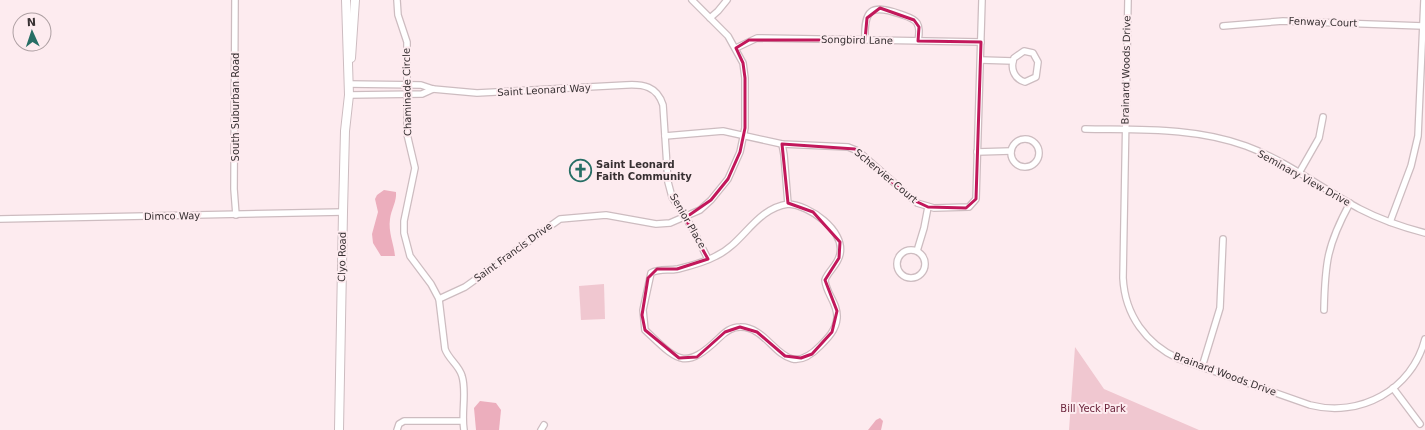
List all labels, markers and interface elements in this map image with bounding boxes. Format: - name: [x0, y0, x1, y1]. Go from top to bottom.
- north arrow: [12, 12, 52, 52]
- street label: Fenway Court: [1289, 15, 1358, 29]
- text: N: [27, 16, 36, 29]
- street label: Brainard Woods Drive: [1120, 16, 1132, 124]
- street label: Songbird Lane: [821, 34, 893, 46]
- street label: Chaminade Circle: [401, 48, 413, 136]
- street label: South Suburban Road: [230, 53, 241, 161]
- street label: Saint Leonard Way: [497, 82, 591, 98]
- street label: Schervier Court: [853, 147, 919, 205]
- street label: Seminary View Drive: [1256, 148, 1352, 208]
- church icon: Saint Leonard Faith Community: [568, 157, 594, 183]
- place label: Saint Leonard Faith Community: [596, 159, 692, 182]
- street label: Senior Place: [668, 192, 708, 250]
- street label: Dimco Way: [144, 210, 200, 222]
- street label: Saint Francis Drive: [472, 220, 554, 284]
- street label: Clyo Road: [336, 232, 348, 282]
- street label: Brainard Woods Drive: [1172, 350, 1278, 398]
- park label: Bill Yeck Park: [1060, 403, 1126, 414]

